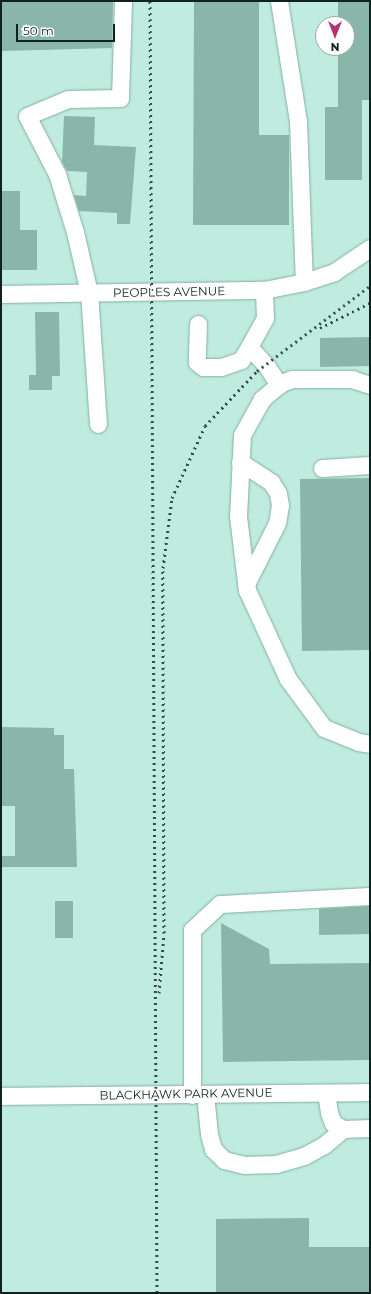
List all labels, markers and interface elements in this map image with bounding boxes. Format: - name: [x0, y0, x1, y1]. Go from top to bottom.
- scale bar: [18, 16, 117, 42]
- north arrow: [315, 16, 355, 56]
- text: 50 m: [23, 23, 54, 38]
- text: N: [331, 40, 339, 54]
- street label: PEOPLES AVENUE: [113, 284, 225, 300]
- street label: BLACKHAWK PARK AVENUE: [99, 1085, 273, 1103]

